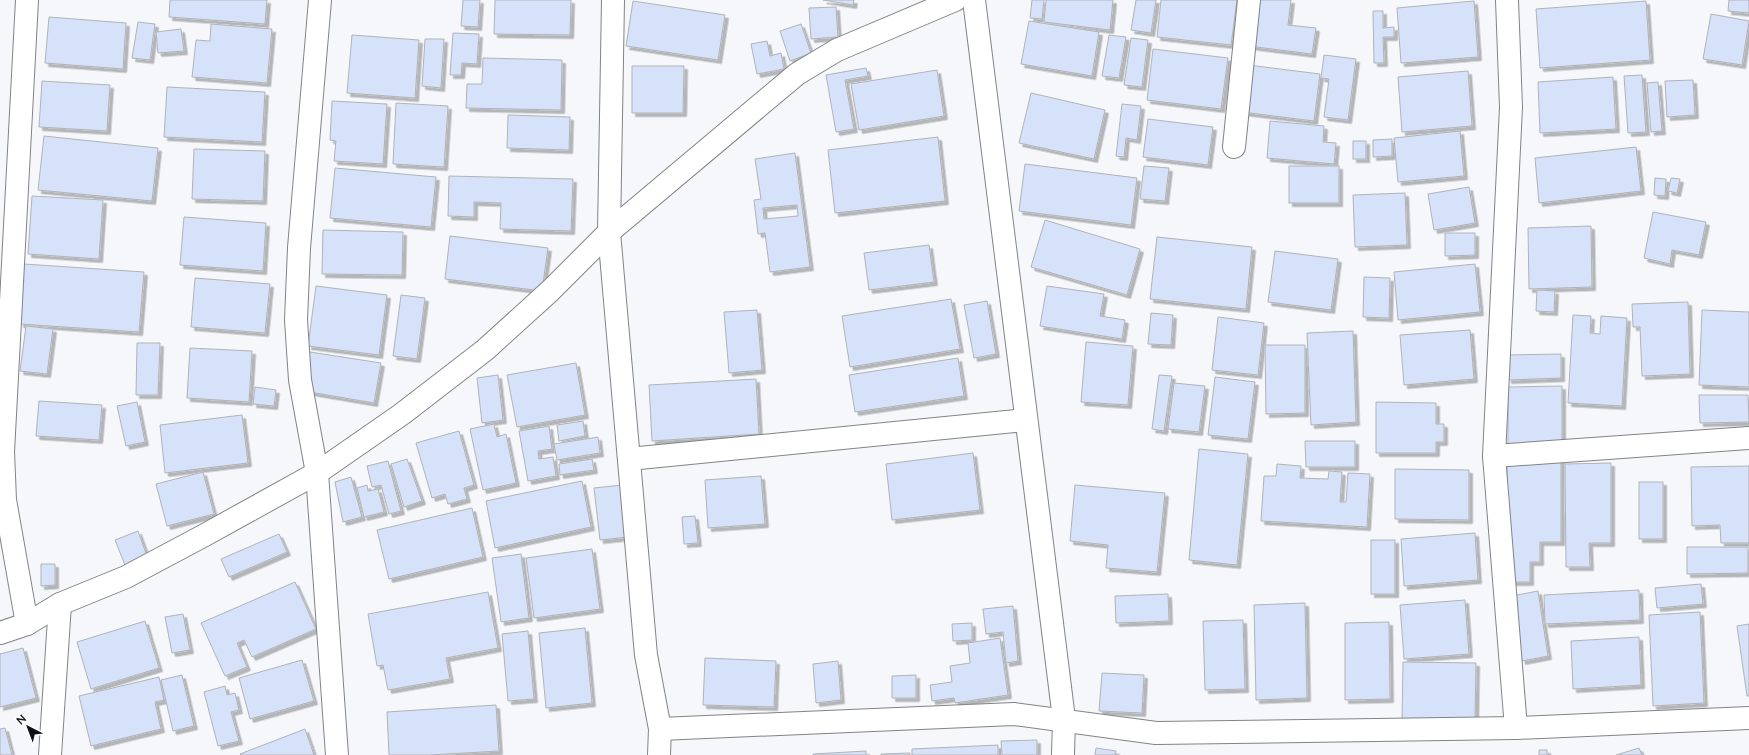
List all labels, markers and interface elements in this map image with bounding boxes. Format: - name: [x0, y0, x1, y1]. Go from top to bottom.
- north arrow: [8, 707, 48, 747]
- text: N: [13, 712, 28, 727]

